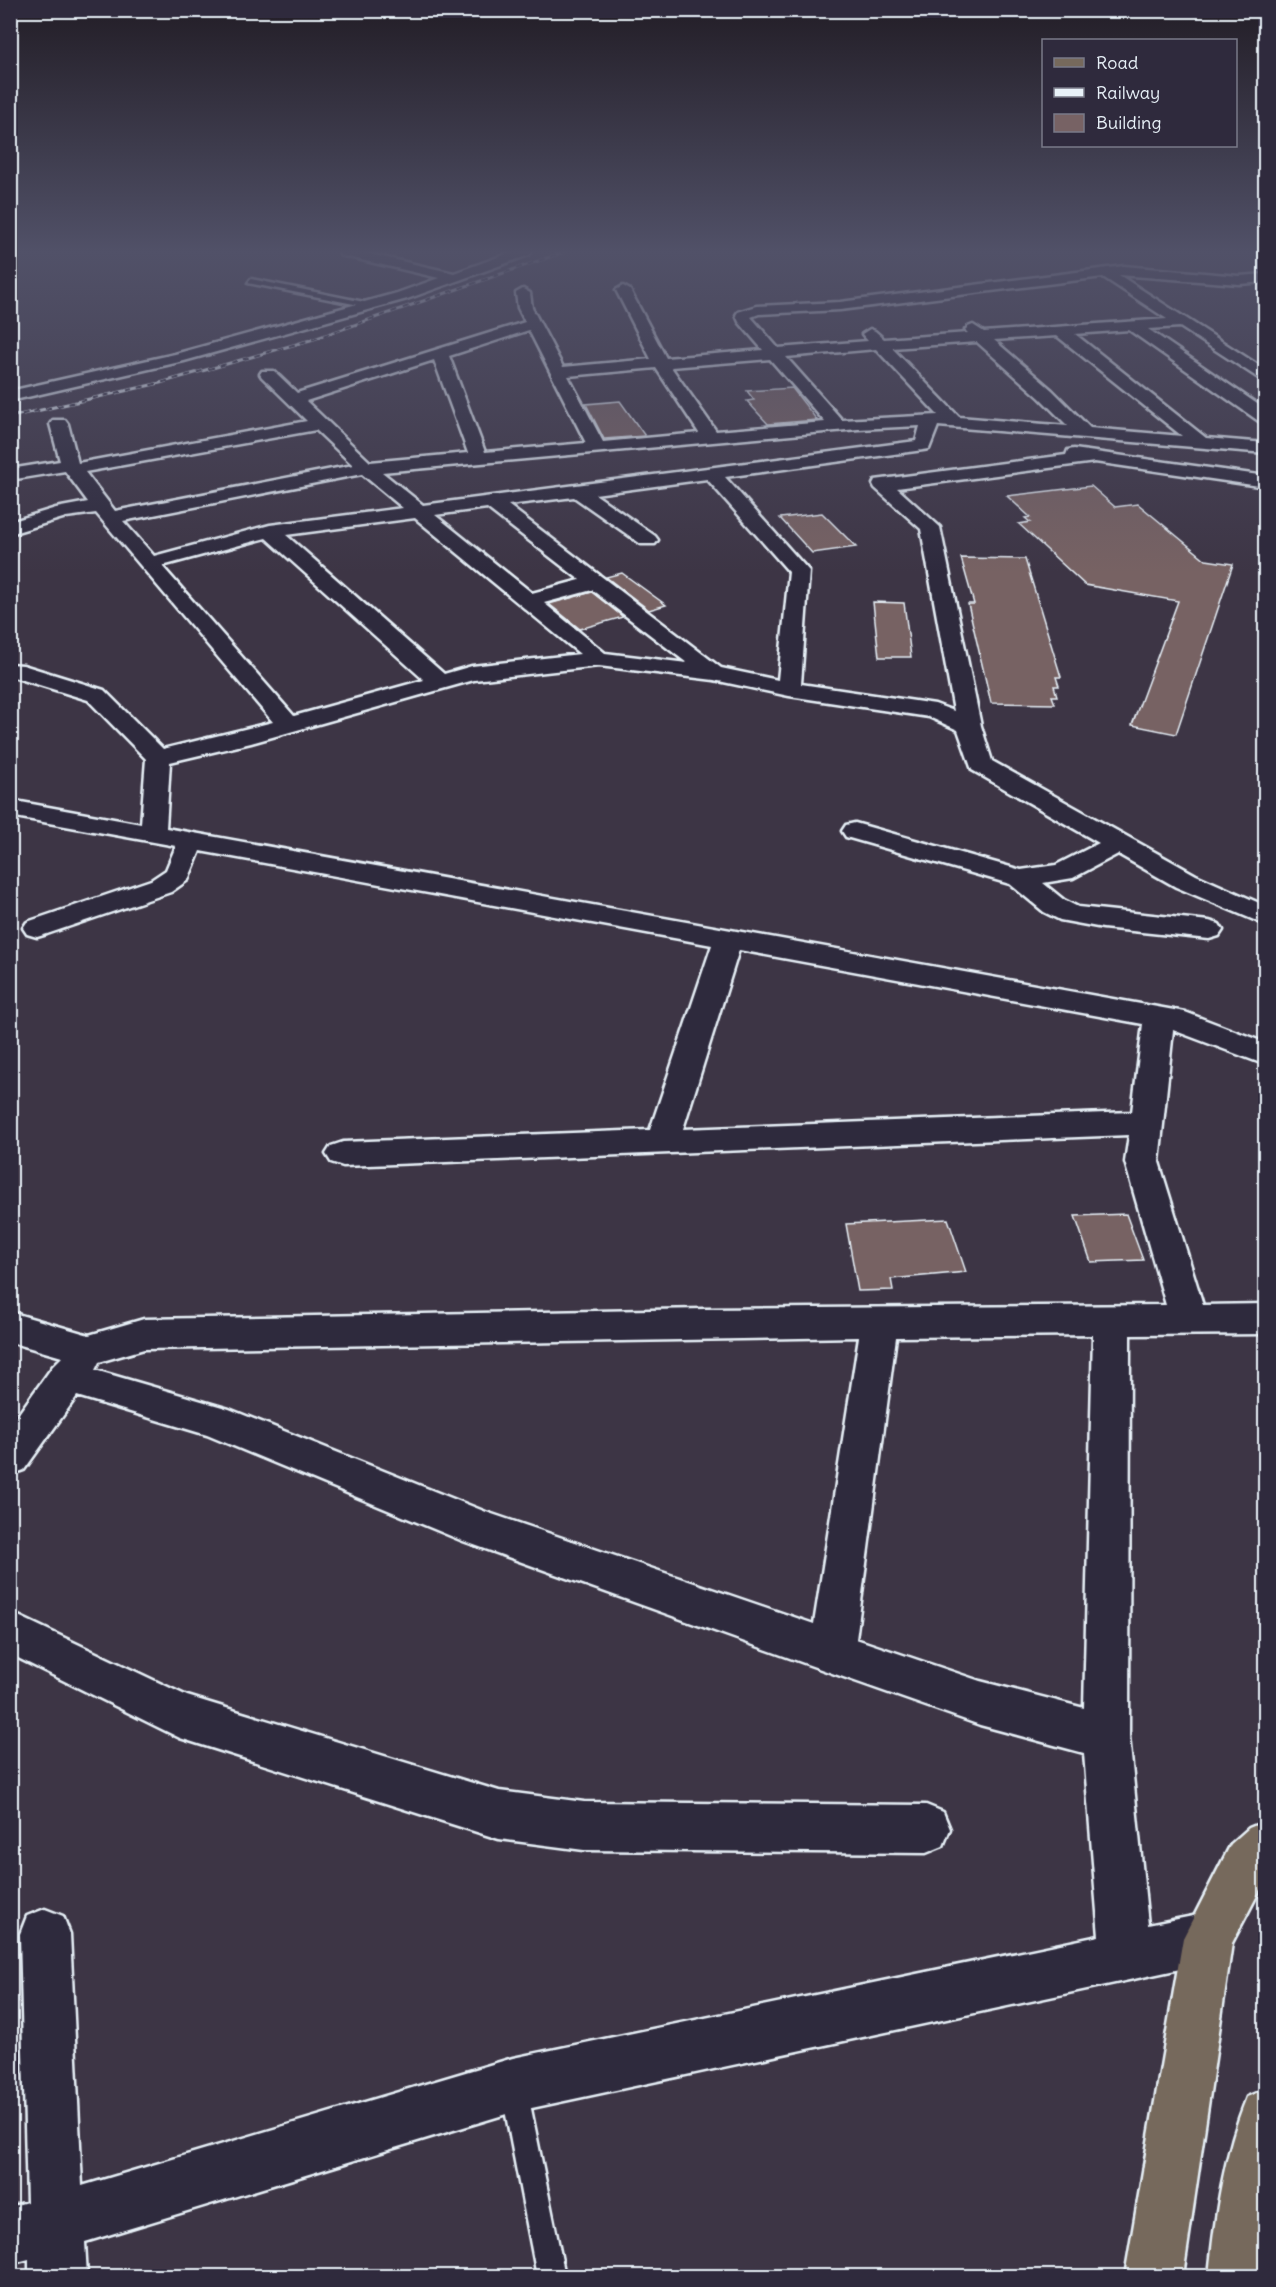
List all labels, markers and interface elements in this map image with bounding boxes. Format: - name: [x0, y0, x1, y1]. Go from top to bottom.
- legend: [1042, 39, 1237, 147]
- text: Road: [1096, 51, 1139, 74]
- text: Railway: [1096, 81, 1160, 104]
- text: Building: [1096, 111, 1161, 134]

